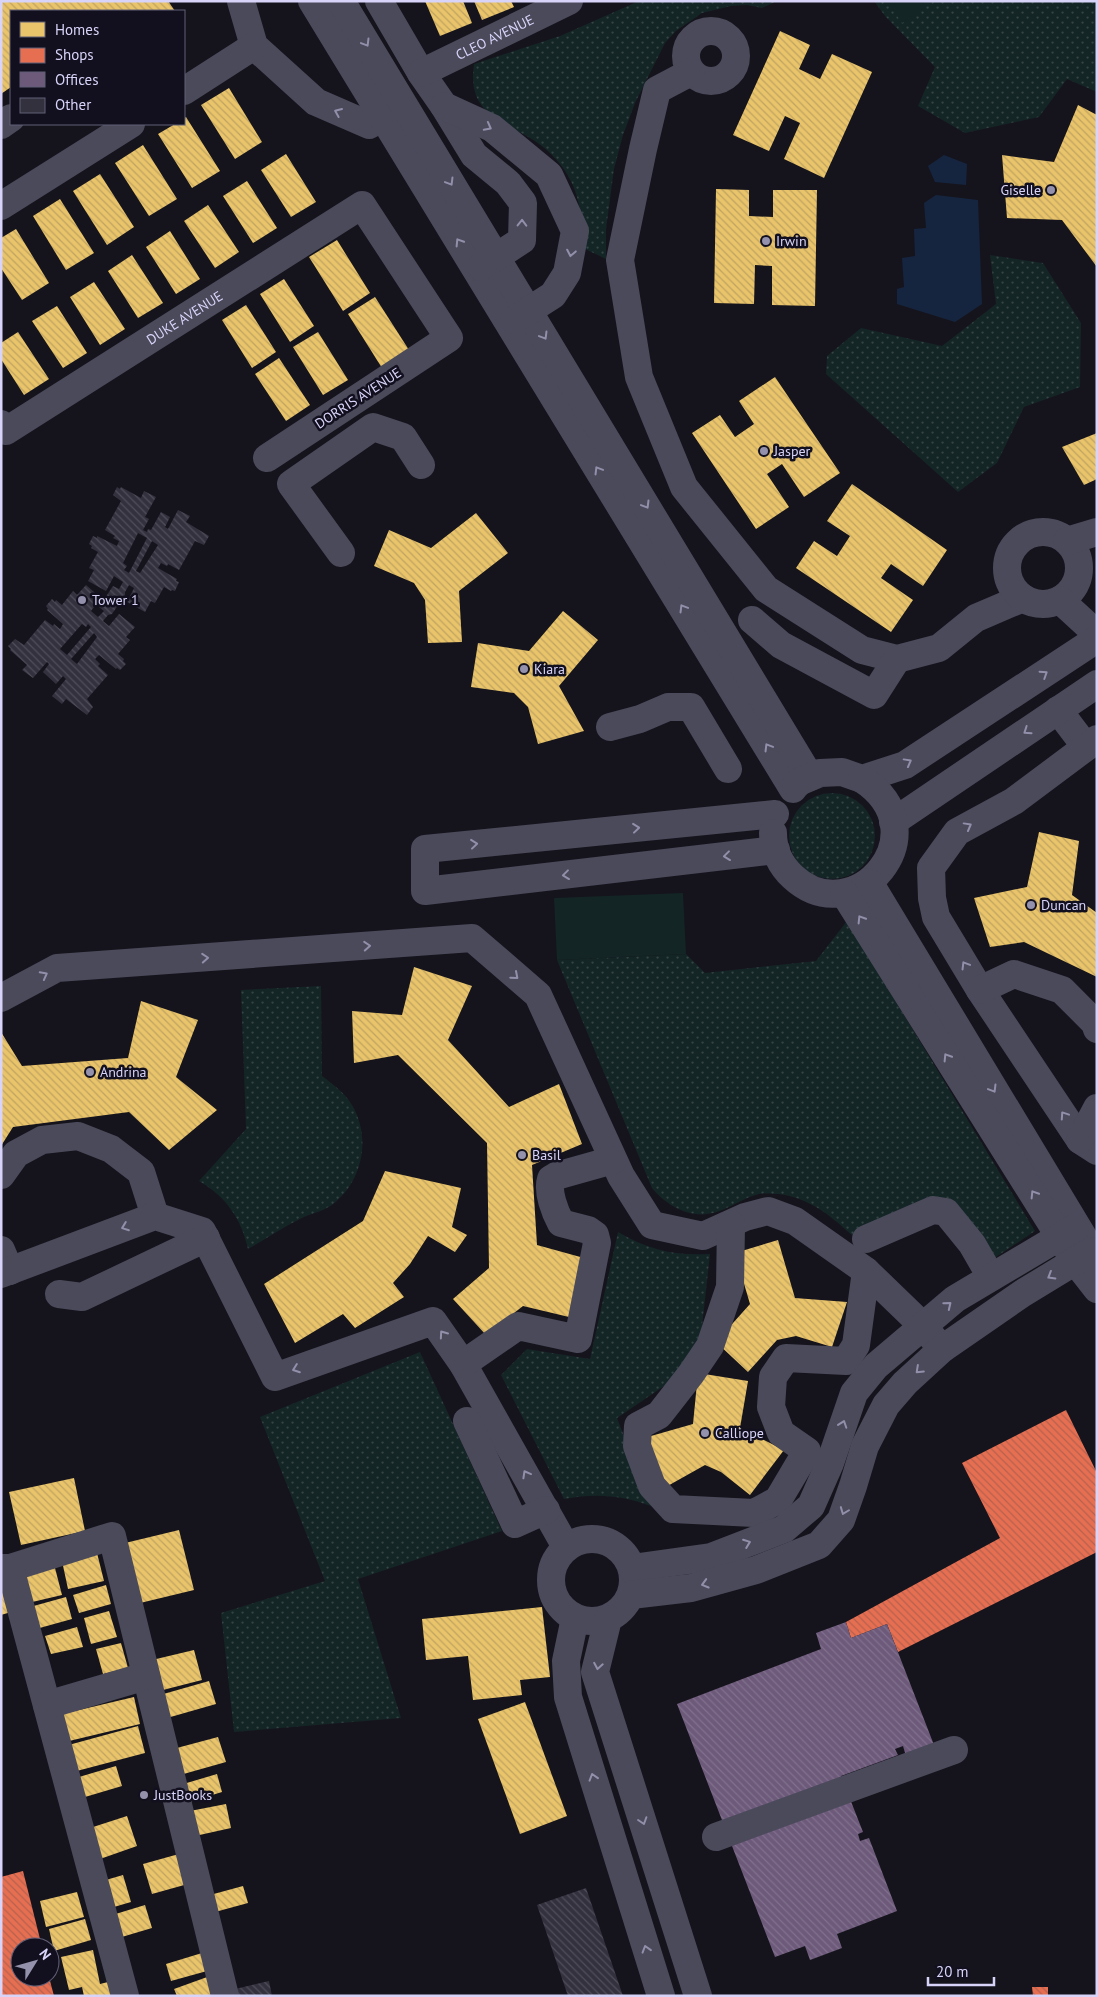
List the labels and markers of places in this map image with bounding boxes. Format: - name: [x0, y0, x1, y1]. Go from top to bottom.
- place label: Giselle: [1000, 181, 1041, 199]
- marker: Giselle: [1045, 184, 1057, 196]
- place label: Irwin: [776, 232, 807, 250]
- marker: Irwin: [760, 235, 772, 247]
- place label: Jasper: [773, 442, 811, 460]
- marker: Jasper: [758, 445, 770, 457]
- place label: Tower 1: [92, 591, 139, 609]
- marker: Tower 1: [76, 594, 88, 606]
- place label: Kiara: [534, 660, 565, 678]
- marker: Kiara: [518, 663, 530, 675]
- place label: Duncan: [1041, 896, 1086, 914]
- marker: Duncan: [1025, 899, 1037, 911]
- place label: Andrina: [100, 1063, 147, 1081]
- marker: Andrina: [84, 1066, 96, 1078]
- place label: Basil: [532, 1146, 561, 1164]
- marker: Basil: [516, 1149, 528, 1161]
- place label: Calliope: [715, 1424, 764, 1442]
- marker: Calliope: [699, 1427, 711, 1439]
- place label: JustBooks: [153, 1786, 212, 1804]
- marker: JustBooks: [138, 1789, 150, 1801]

